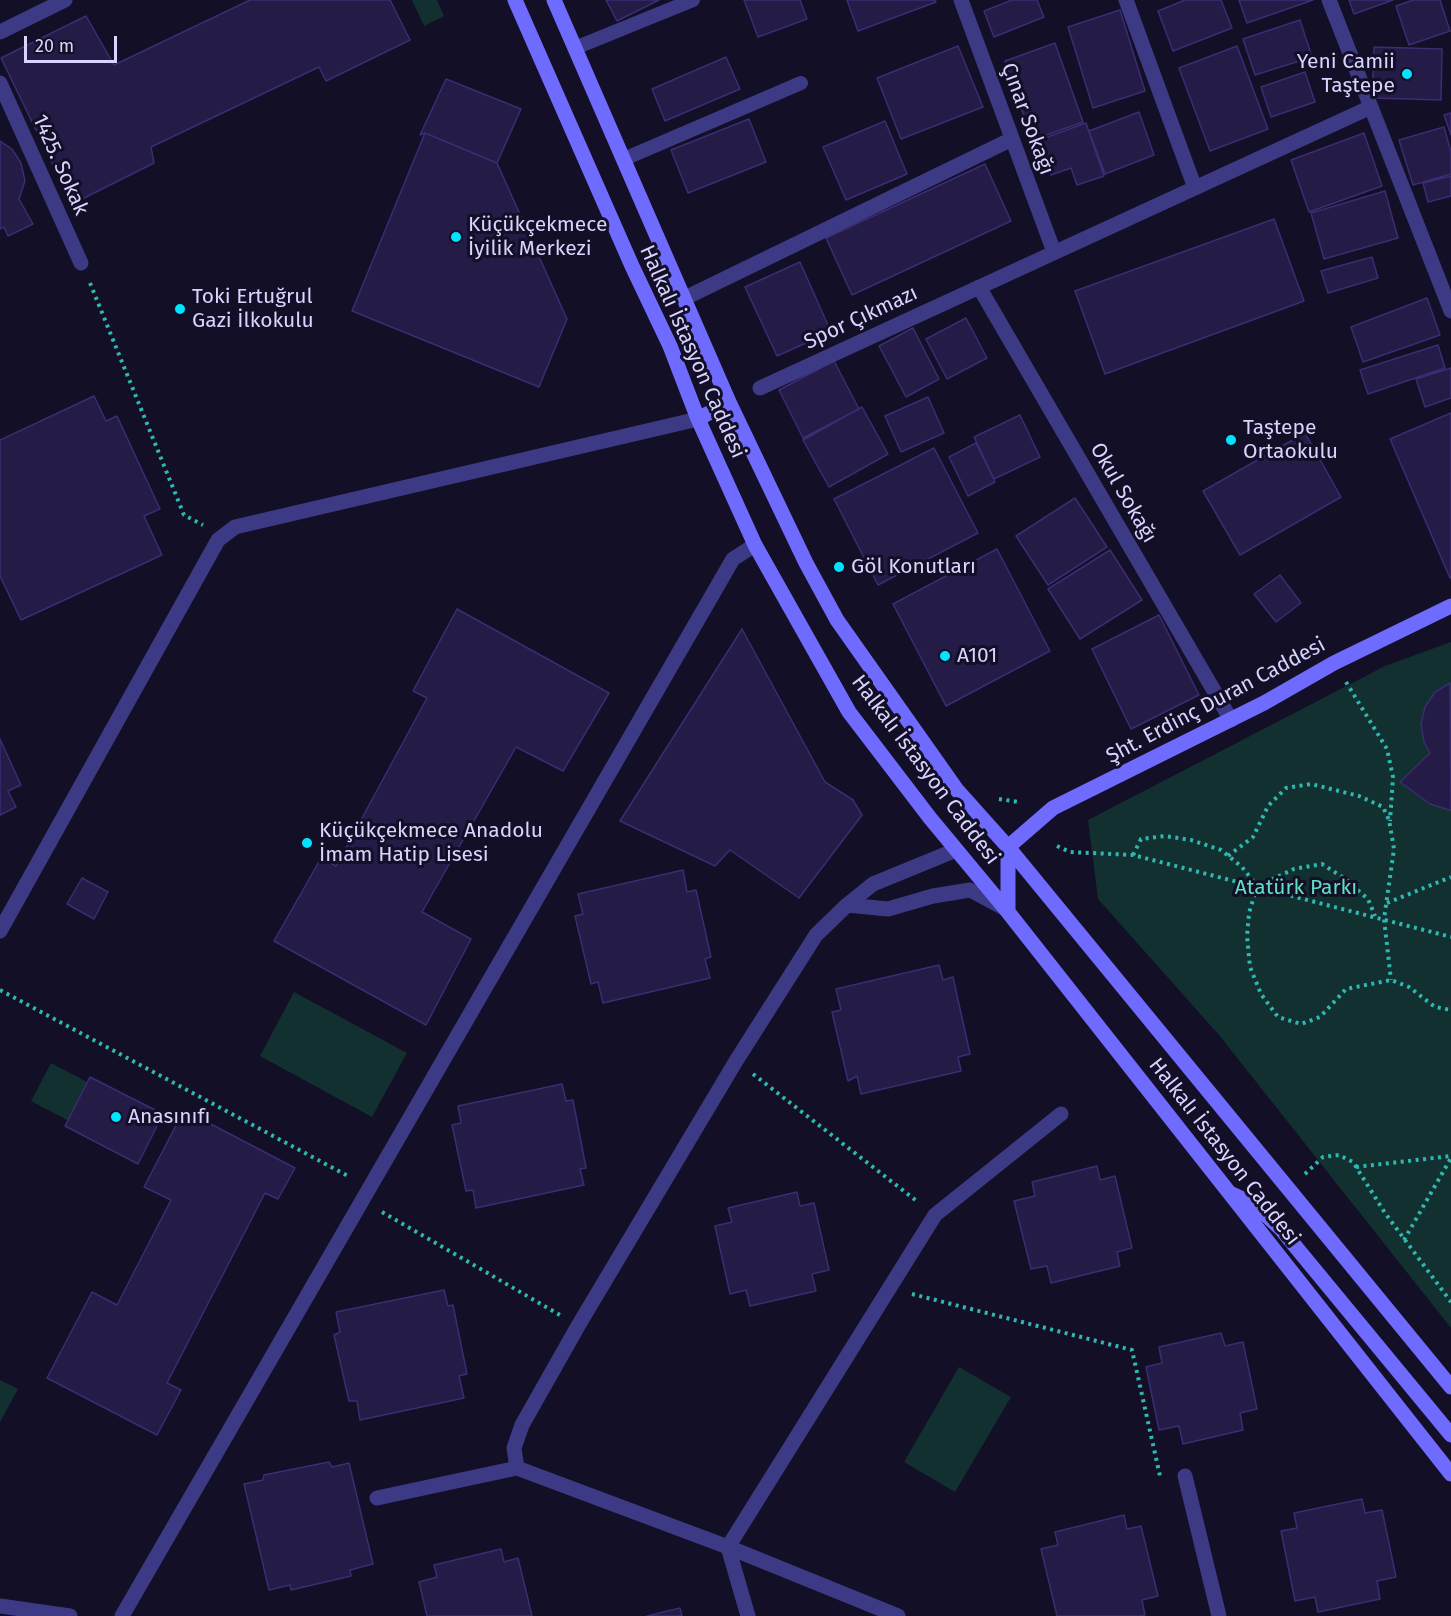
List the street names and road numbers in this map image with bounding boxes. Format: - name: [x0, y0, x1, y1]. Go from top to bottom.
- street label: Çınar Sokağı: [995, 60, 1059, 178]
- street label: 1425. Sokak: [27, 111, 93, 219]
- street label: Halkalı İstasyon Caddesi: [634, 242, 750, 462]
- street label: Spor Çıkmazı: [800, 281, 922, 355]
- street label: Okul Sokağı: [1084, 439, 1162, 547]
- street label: Şht. Erdinç Duran Caddesi: [1102, 632, 1330, 770]
- street label: Halkalı İstasyon Caddesi: [846, 670, 1004, 870]
- street label: Halkalı İstasyon Caddesi: [1143, 1053, 1305, 1251]

